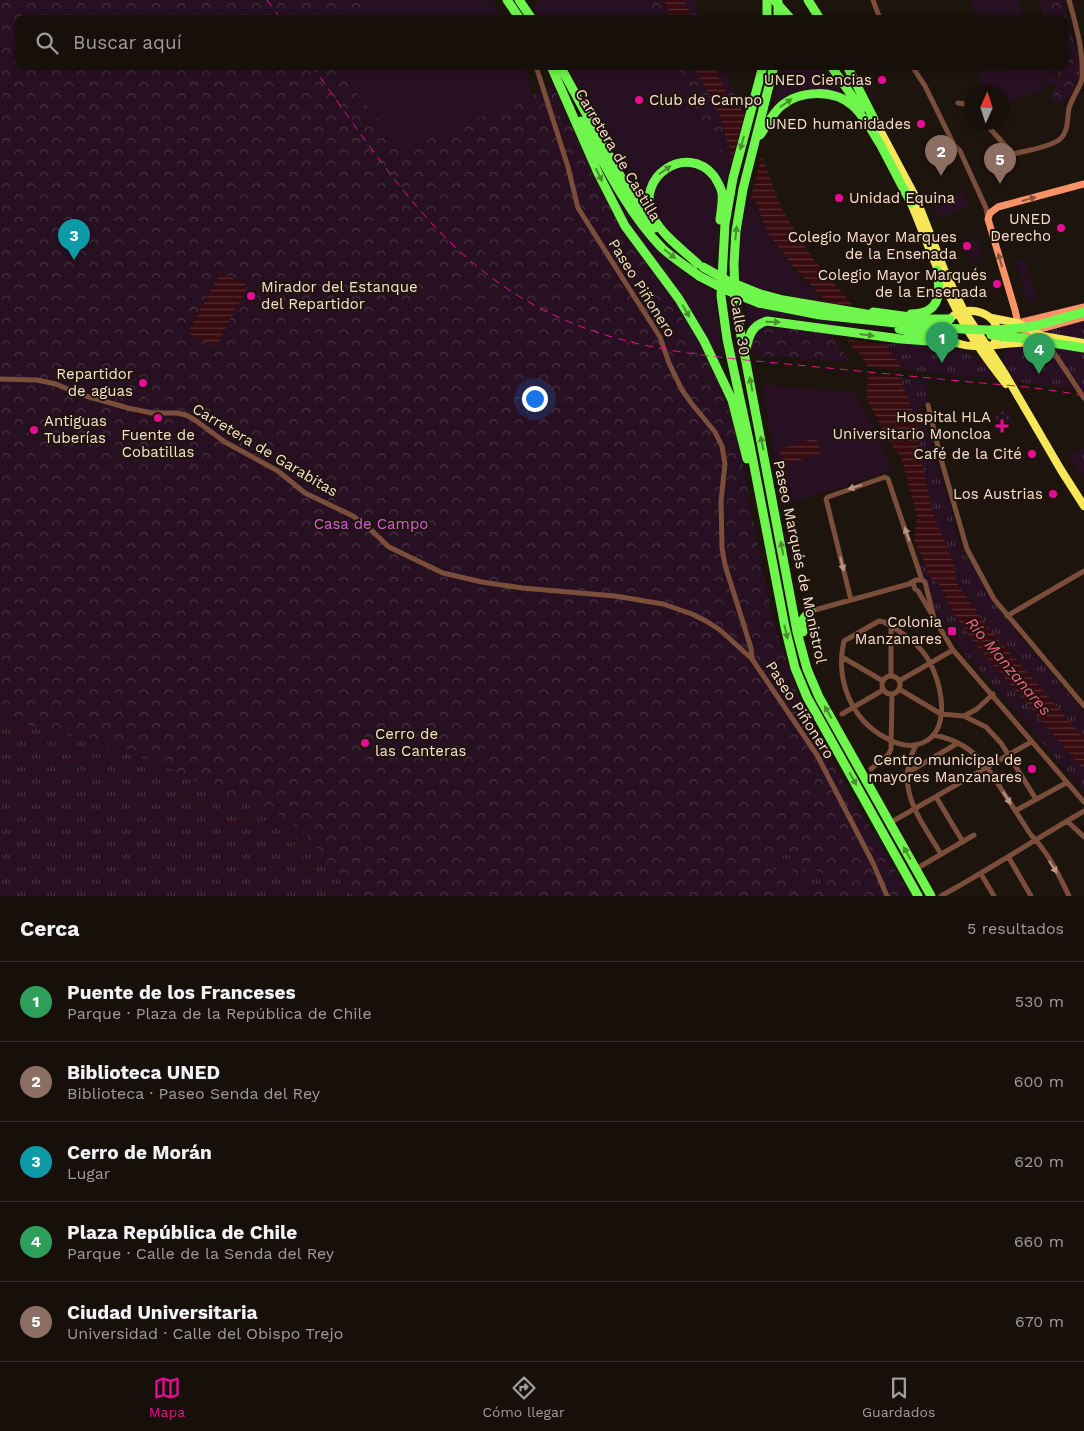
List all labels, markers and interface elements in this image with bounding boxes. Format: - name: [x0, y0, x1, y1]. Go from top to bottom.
- search box: [15, 15, 1069, 70]
- icon: search: [33, 29, 61, 57]
- text: Buscar aquí: [73, 31, 182, 54]
- place label: UNED Ciencias: [764, 71, 872, 89]
- marker: UNED Ciencias: [876, 74, 888, 86]
- north arrow: [964, 85, 1009, 130]
- street label: Carretera de Castilla: [571, 86, 665, 225]
- place label: Club de Campo: [649, 91, 762, 109]
- marker: Club de Campo: [633, 94, 645, 106]
- one-way arrow: [779, 98, 793, 108]
- place label: UNED humanidades: [765, 115, 911, 133]
- marker: UNED humanidades: [915, 118, 927, 130]
- one-way arrow: [738, 135, 746, 150]
- pin: 2: [925, 135, 957, 176]
- pin: 5: [984, 143, 1016, 184]
- one-way arrow: [658, 166, 672, 175]
- one-way arrow: [595, 168, 603, 182]
- place label: Unidad Equina: [849, 189, 955, 207]
- marker: Unidad Equina: [833, 192, 845, 204]
- one-way arrow: [1021, 195, 1036, 203]
- place label: UNED Derecho: [990, 210, 1051, 245]
- pin: 3: [58, 219, 90, 260]
- marker: UNED Derecho: [1055, 222, 1067, 234]
- one-way arrow: [732, 224, 740, 240]
- place label: Colegio Mayor Marques de la Ensenada: [788, 228, 957, 263]
- street label: Paseo Piñonero: [605, 236, 679, 340]
- marker: Colegio Mayor Marques de la Ensenada: [961, 240, 973, 252]
- one-way arrow: [663, 249, 676, 260]
- one-way arrow: [995, 252, 1003, 267]
- place label: Colegio Mayor Marqués de la Ensenada: [818, 266, 987, 301]
- place label: Mirador del Estanque del Repartidor: [261, 278, 418, 313]
- marker: Colegio Mayor Marqués de la Ensenada: [991, 278, 1003, 290]
- marker: Mirador del Estanque del Repartidor: [245, 290, 257, 302]
- street label: Calle 30: [726, 295, 754, 357]
- one-way arrow: [681, 305, 691, 318]
- one-way arrow: [765, 318, 781, 326]
- pin: 1: [926, 322, 958, 363]
- one-way arrow: [860, 331, 876, 339]
- pin: 4: [1023, 333, 1055, 374]
- place label: Repartidor de aguas: [56, 365, 133, 400]
- one-way arrow: [746, 375, 754, 391]
- marker: Repartidor de aguas: [137, 377, 149, 389]
- your location: [522, 386, 548, 412]
- street label: Carretera de Garabitas: [189, 399, 341, 501]
- place label: Hospital HLA Universitario Moncloa: [833, 408, 992, 443]
- place label: Antiguas Tuberías: [44, 412, 107, 447]
- marker: Fuente de Cobatillas: [152, 412, 164, 424]
- marker: Hospital HLA Universitario Moncloa: [995, 419, 1009, 433]
- marker: Antiguas Tuberías: [28, 424, 40, 436]
- place label: Fuente de Cobatillas: [121, 426, 195, 461]
- one-way arrow: [758, 435, 766, 451]
- place label: Café de la Cité: [914, 445, 1022, 463]
- marker: Café de la Cité: [1026, 448, 1038, 460]
- street label: Paseo Marqués de Monistrol: [770, 459, 830, 666]
- one-way arrow: [847, 484, 862, 492]
- place label: Los Austrias: [953, 485, 1043, 503]
- marker: Los Austrias: [1047, 488, 1059, 500]
- park label: Casa de Campo: [314, 515, 428, 533]
- one-way arrow: [903, 526, 910, 541]
- one-way arrow: [778, 541, 786, 556]
- one-way arrow: [838, 556, 846, 571]
- place label: Colonia Manzanares: [855, 613, 942, 648]
- water label: Río Manzanares: [962, 613, 1055, 719]
- one-way arrow: [782, 625, 790, 640]
- marker: Colonia Manzanares: [946, 625, 958, 637]
- street label: Paseo Piñonero: [762, 658, 838, 762]
- one-way arrow: [824, 704, 832, 719]
- place label: Cerro de las Canteras: [375, 725, 466, 760]
- marker: Cerro de las Canteras: [359, 737, 371, 749]
- place label: Centro municipal de mayores Manzanares: [868, 751, 1022, 786]
- marker: Centro municipal de mayores Manzanares: [1026, 763, 1038, 775]
- one-way arrow: [848, 773, 857, 786]
- one-way arrow: [1002, 792, 1011, 805]
- one-way arrow: [903, 846, 911, 861]
- one-way arrow: [1049, 860, 1058, 873]
- text: Cerca: [20, 916, 79, 941]
- text: 5 resultados: [967, 919, 1064, 938]
- text: Puente de los Franceses: [67, 981, 296, 1004]
- text: 1: [33, 992, 39, 1011]
- text: 530 m: [1015, 992, 1064, 1011]
- text: Parque · Plaza de la República de Chile: [67, 1004, 372, 1023]
- text: Biblioteca UNED: [67, 1061, 220, 1084]
- text: 2: [31, 1072, 41, 1091]
- text: 600 m: [1014, 1072, 1064, 1091]
- text: Biblioteca · Paseo Senda del Rey: [67, 1084, 320, 1103]
- text: Cerro de Morán: [67, 1141, 212, 1164]
- text: 3: [31, 1152, 41, 1171]
- text: 620 m: [1014, 1152, 1064, 1171]
- text: Lugar: [67, 1164, 110, 1183]
- text: Plaza República de Chile: [67, 1221, 297, 1244]
- text: 4: [31, 1232, 41, 1251]
- text: 660 m: [1014, 1232, 1064, 1251]
- text: Parque · Calle de la Senda del Rey: [67, 1244, 334, 1263]
- text: Ciudad Universitaria: [67, 1301, 258, 1324]
- text: 5: [31, 1312, 41, 1331]
- text: 670 m: [1015, 1312, 1064, 1331]
- text: Universidad · Calle del Obispo Trejo: [67, 1324, 343, 1343]
- tab: Mapa: [149, 1374, 185, 1420]
- tab: Cómo llegar: [482, 1374, 565, 1420]
- tab: Guardados: [862, 1374, 935, 1420]

